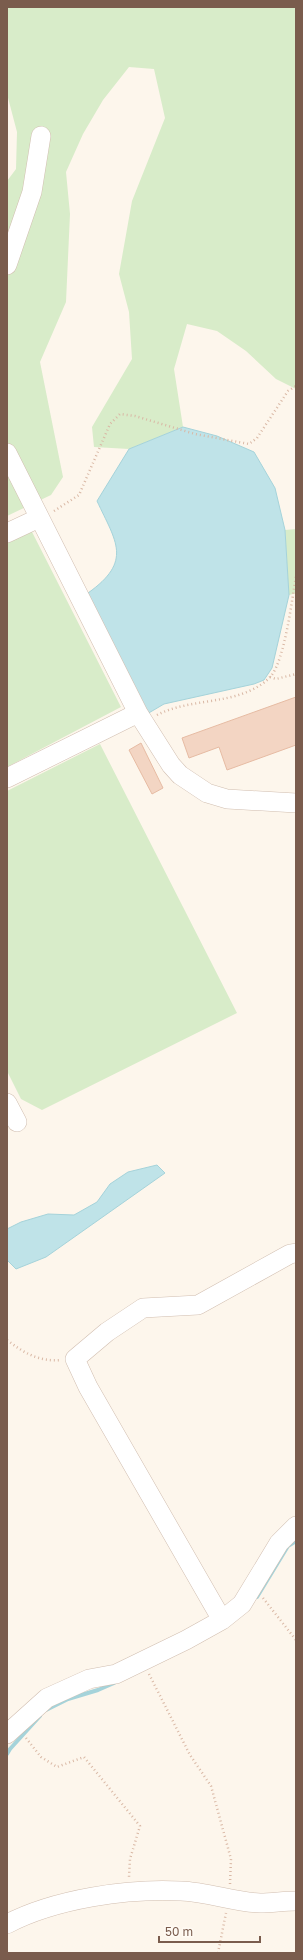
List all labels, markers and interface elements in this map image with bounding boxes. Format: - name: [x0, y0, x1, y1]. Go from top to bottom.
- scale bar: [159, 1918, 260, 1944]
- text: 50 m: [165, 1924, 193, 1939]

